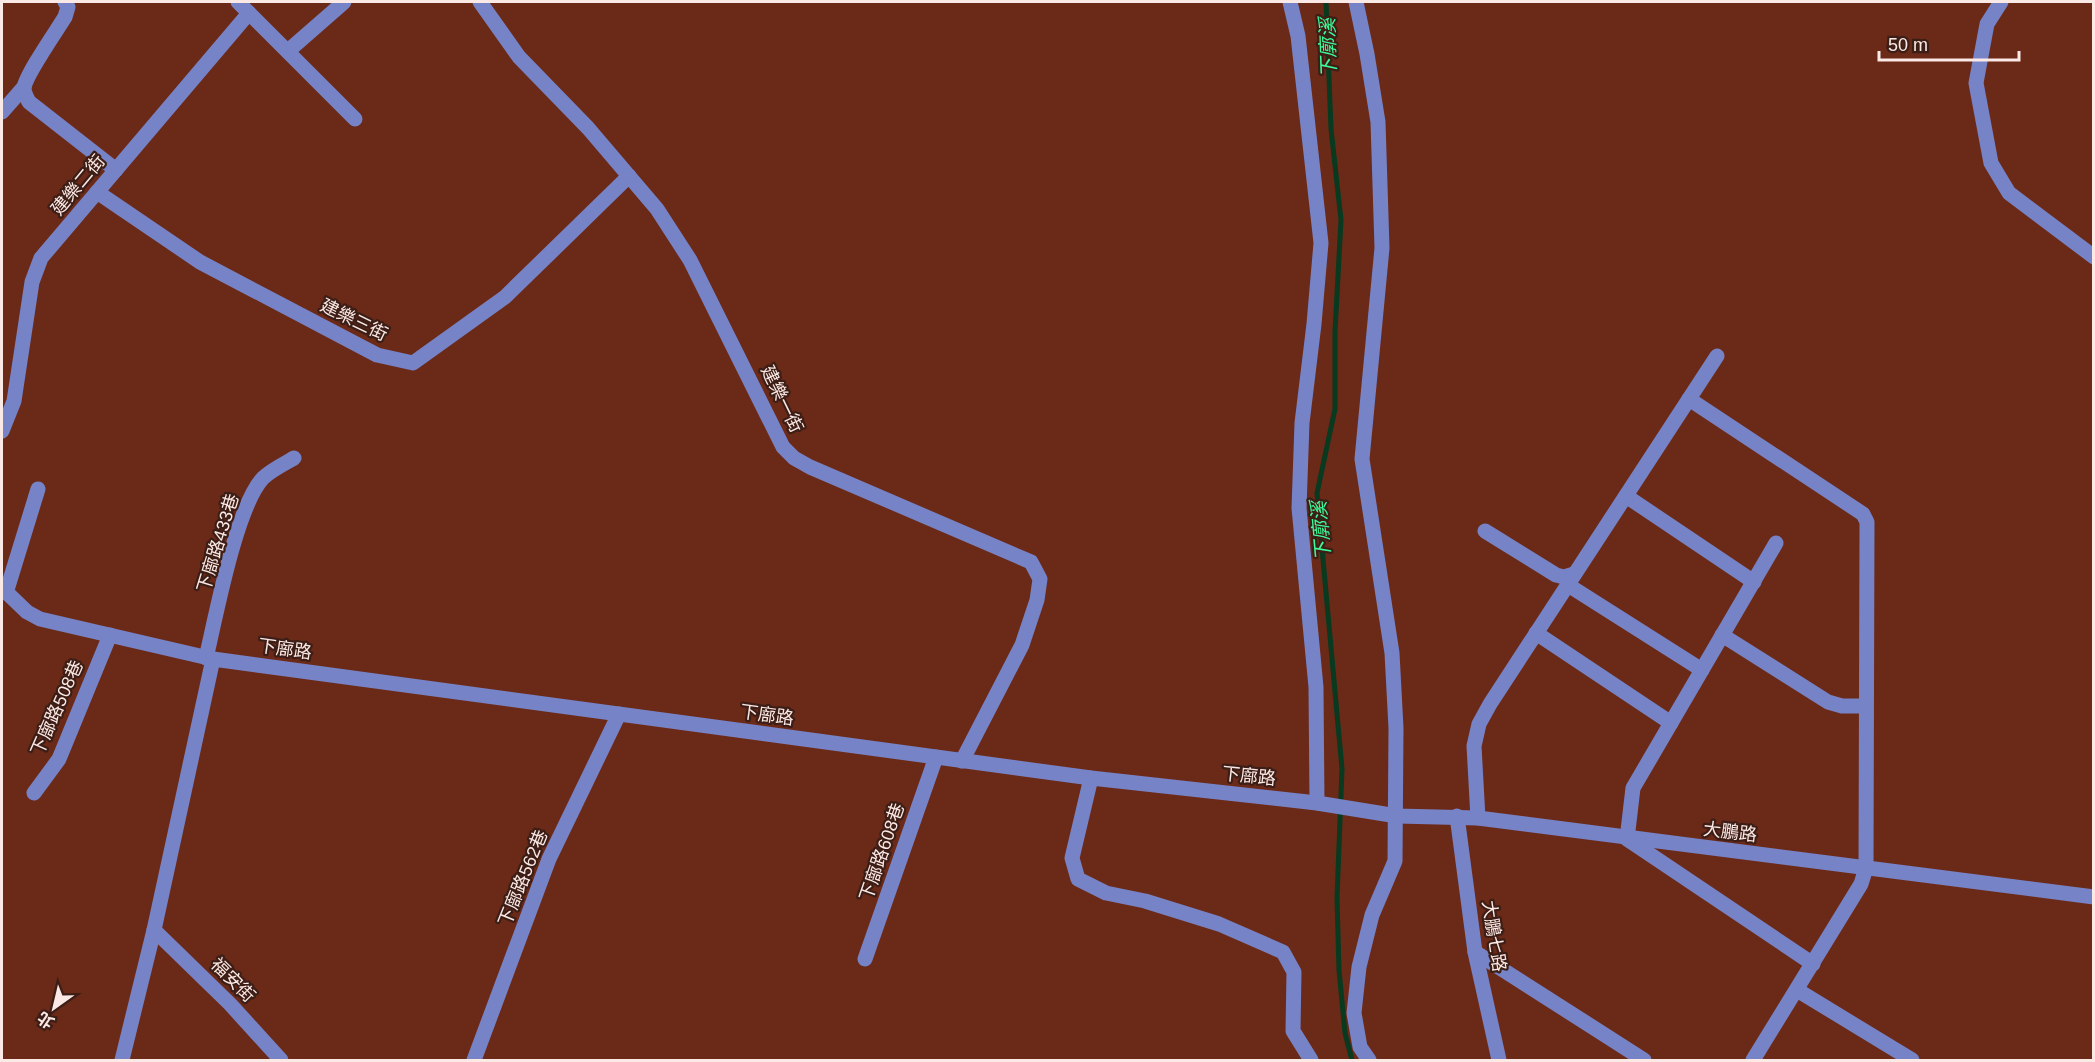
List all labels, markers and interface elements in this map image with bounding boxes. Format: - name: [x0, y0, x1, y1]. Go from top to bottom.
- water label: 下廓溪: [1316, 15, 1340, 78]
- scale bar: [1879, 24, 2018, 62]
- text: 50 m: [1888, 35, 1928, 55]
- street label: 建樂二街: [47, 151, 109, 219]
- street label: 建樂三街: [317, 295, 391, 345]
- street label: 建樂一街: [757, 362, 807, 436]
- street label: 下廍路433巷: [194, 491, 242, 595]
- water label: 下廓溪: [1307, 497, 1335, 562]
- street label: 下廍路: [257, 635, 313, 663]
- street label: 下廍路508巷: [27, 657, 87, 759]
- street label: 下廍路: [739, 701, 795, 729]
- street label: 下廍路: [1221, 763, 1277, 789]
- street label: 下廍路608巷: [856, 801, 908, 903]
- street label: 大鵬路: [1702, 819, 1758, 845]
- street label: 下廍路562巷: [495, 827, 551, 929]
- street label: 大鵬七路: [1478, 899, 1510, 973]
- street label: 福安街: [207, 954, 259, 1006]
- north arrow: [24, 978, 84, 1038]
- text: 北: [34, 1008, 57, 1032]

